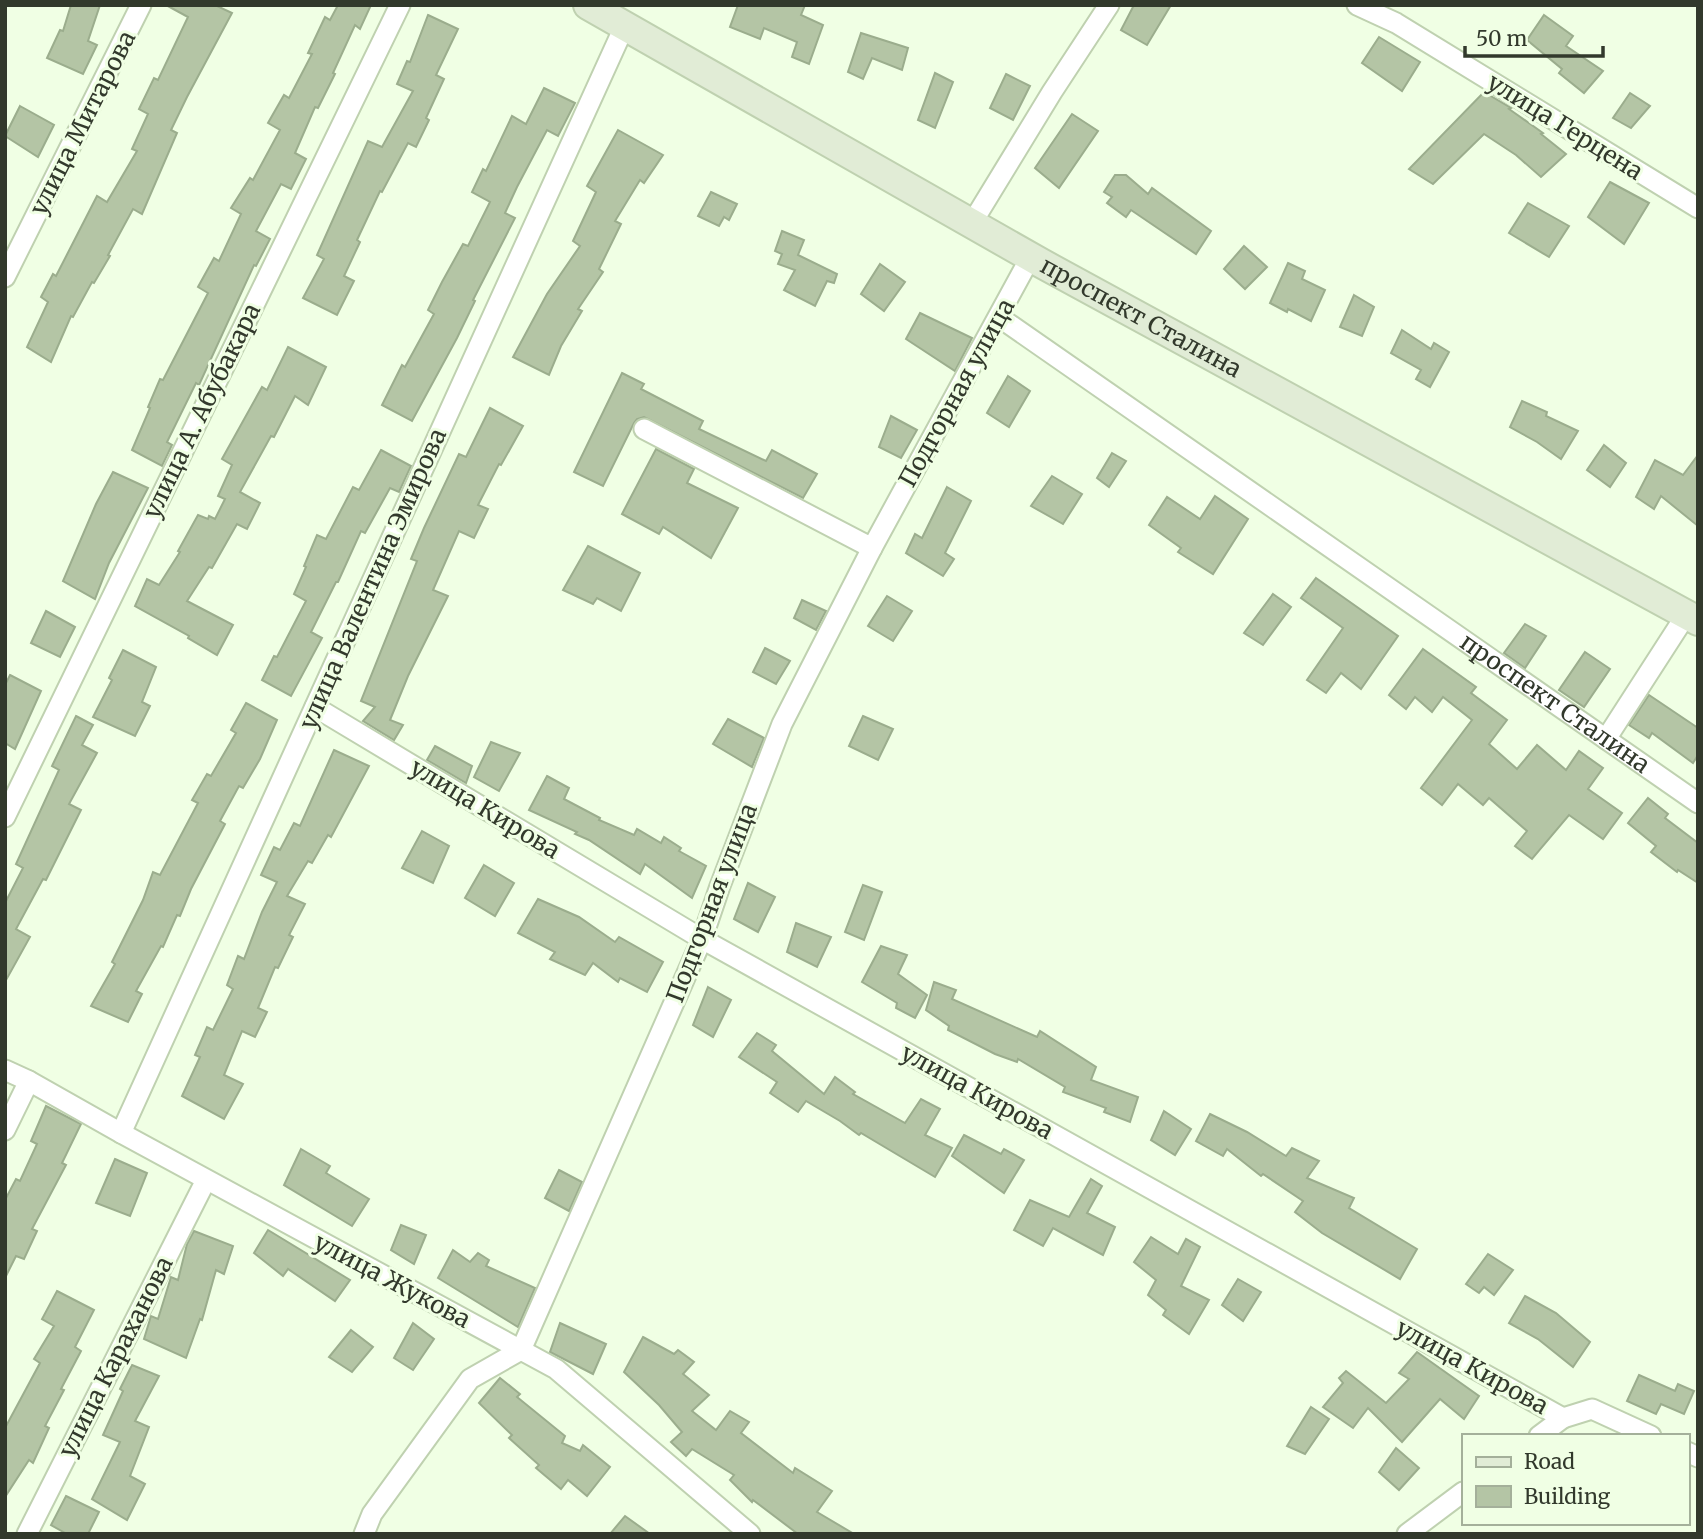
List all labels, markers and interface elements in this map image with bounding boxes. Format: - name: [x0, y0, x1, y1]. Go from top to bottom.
- scale bar: [1465, 14, 1603, 58]
- street label: улица Митарова: [23, 25, 143, 220]
- text: 50 m: [1476, 25, 1527, 52]
- street label: улица Герцена: [1482, 66, 1649, 187]
- street label: проспект Сталина: [1035, 250, 1247, 384]
- street label: Подгорная улица: [892, 293, 1021, 493]
- street label: улица А. Абубакара: [136, 298, 267, 523]
- street label: улица Валентина Эмирова: [292, 423, 453, 734]
- street label: проспект Сталина: [1454, 626, 1656, 780]
- street label: улица Кирова: [405, 752, 566, 866]
- street label: Подгорная улица: [659, 799, 764, 1007]
- street label: улица Кирова: [896, 1037, 1059, 1146]
- street label: улица Жукова: [309, 1226, 476, 1335]
- street label: улица Караханова: [51, 1251, 180, 1463]
- street label: улица Кирова: [1391, 1312, 1554, 1421]
- legend: [1462, 1434, 1689, 1525]
- text: Road: [1524, 1448, 1575, 1475]
- text: Building: [1524, 1483, 1611, 1510]

